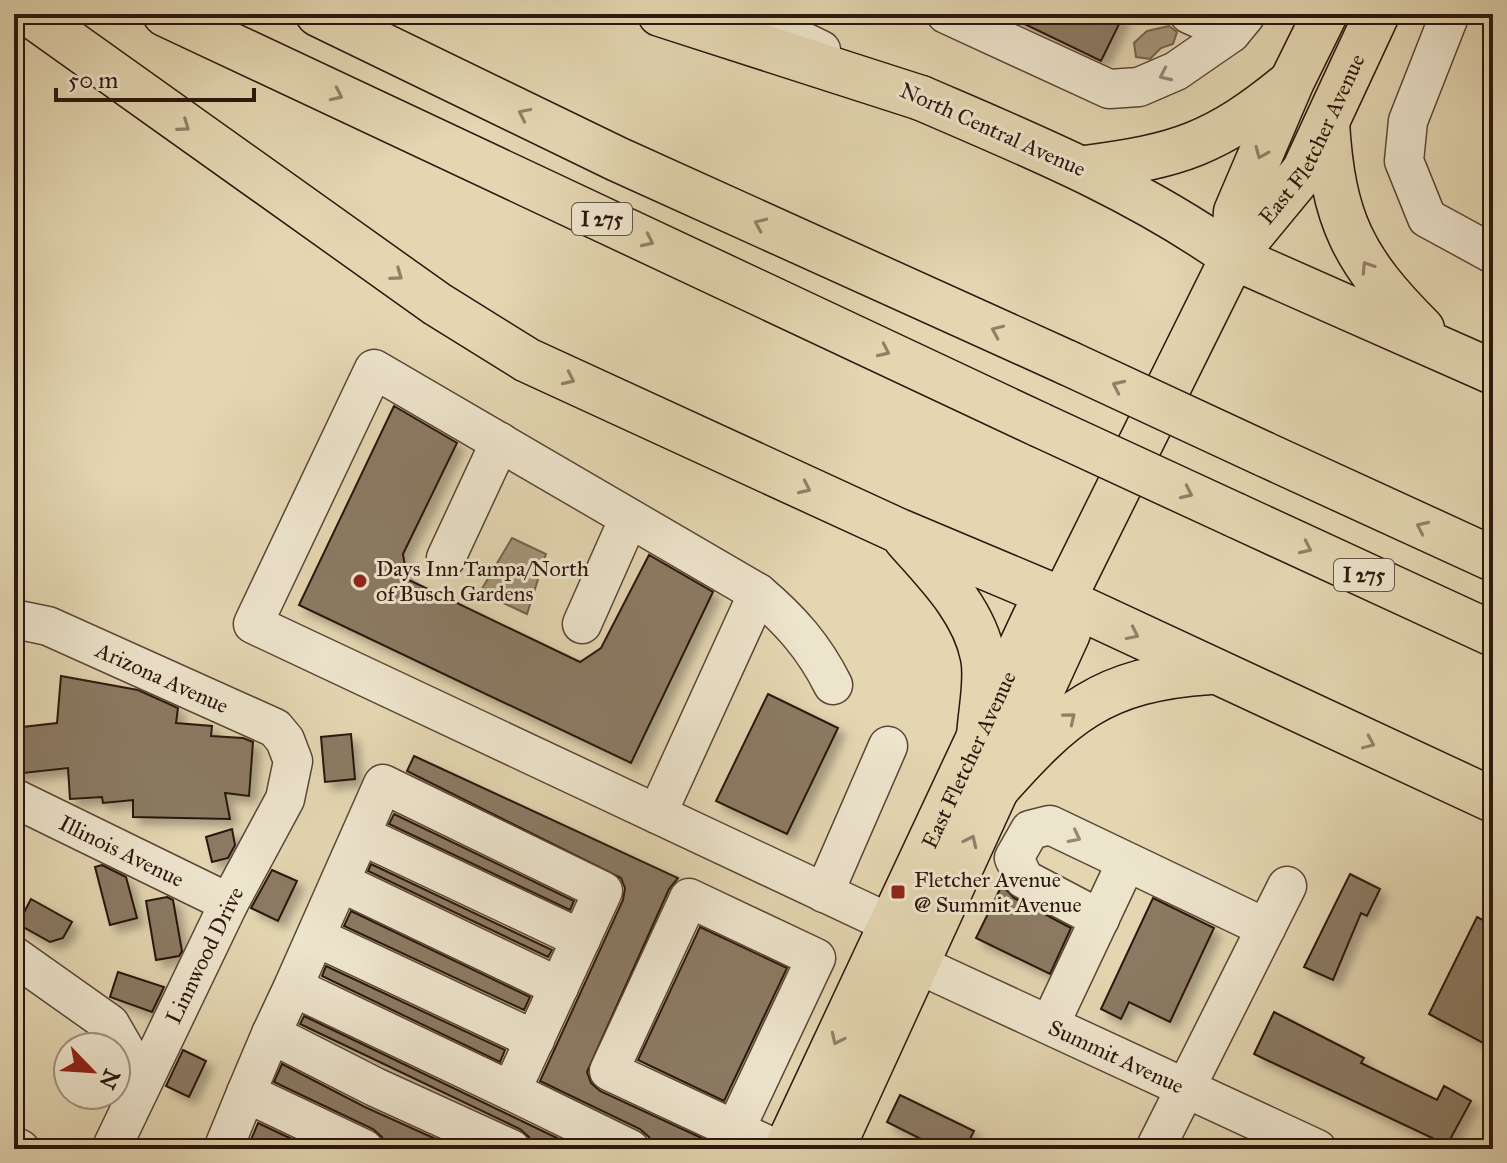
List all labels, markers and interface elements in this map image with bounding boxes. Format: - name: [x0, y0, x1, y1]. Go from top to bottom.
- street label: East Fletcher Avenue: [1253, 50, 1371, 230]
- scale bar: [56, 52, 254, 102]
- text: 50 m: [68, 65, 118, 95]
- one-way arrow: [1159, 65, 1173, 81]
- street label: North Central Avenue: [896, 76, 1090, 183]
- one-way arrow: [329, 85, 343, 101]
- one-way arrow: [518, 108, 532, 124]
- one-way arrow: [175, 116, 189, 131]
- one-way arrow: [1254, 145, 1270, 159]
- road number: I 275: [572, 203, 632, 235]
- one-way arrow: [753, 217, 768, 233]
- one-way arrow: [640, 231, 655, 247]
- one-way arrow: [1361, 261, 1376, 275]
- one-way arrow: [388, 265, 403, 280]
- one-way arrow: [990, 324, 1005, 340]
- one-way arrow: [876, 341, 890, 357]
- one-way arrow: [561, 369, 575, 385]
- one-way arrow: [1111, 380, 1126, 396]
- one-way arrow: [797, 478, 811, 494]
- one-way arrow: [1178, 483, 1193, 499]
- one-way arrow: [1416, 521, 1430, 537]
- one-way arrow: [1298, 538, 1313, 554]
- place label: Days Inn Tampa/North of Busch Gardens: [376, 555, 589, 607]
- road number: I 275: [1334, 559, 1394, 591]
- marker: Days Inn Tampa/North of Busch Gardens: [351, 572, 369, 590]
- one-way arrow: [1124, 624, 1139, 640]
- street label: Arizona Avenue: [91, 636, 233, 719]
- street label: East Fletcher Avenue: [916, 667, 1022, 853]
- one-way arrow: [1061, 714, 1076, 728]
- one-way arrow: [1361, 734, 1375, 750]
- street label: Illinois Avenue: [55, 809, 188, 893]
- one-way arrow: [1067, 828, 1082, 843]
- one-way arrow: [961, 835, 977, 850]
- place label: Fletcher Avenue @ Summit Avenue: [914, 866, 1082, 918]
- street label: Linnwood Drive: [160, 882, 249, 1028]
- marker: Fletcher Avenue @ Summit Avenue: [889, 883, 907, 901]
- street label: Summit Avenue: [1044, 1014, 1188, 1100]
- north arrow: [52, 1031, 132, 1111]
- one-way arrow: [831, 1031, 847, 1045]
- text: N: [93, 1065, 126, 1094]

